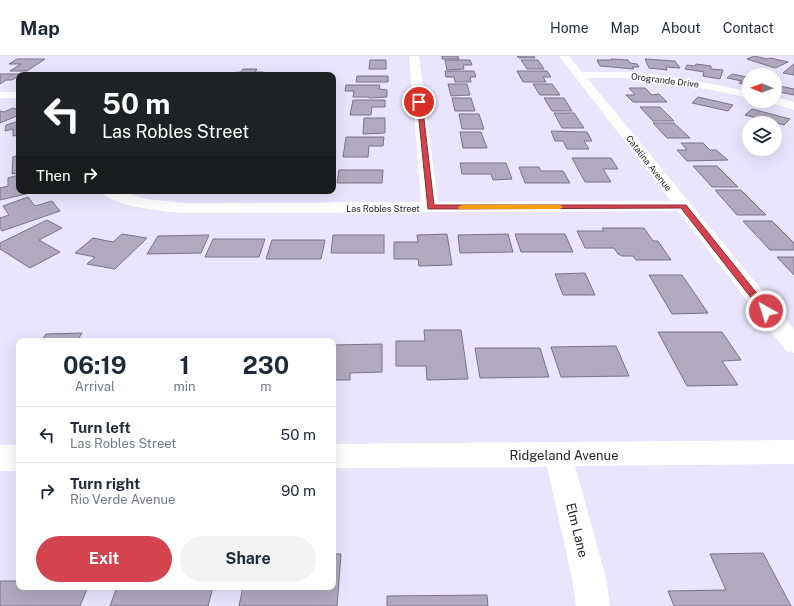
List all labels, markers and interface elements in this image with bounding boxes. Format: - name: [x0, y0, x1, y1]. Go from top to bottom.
- text: Map: [20, 17, 60, 39]
- text: Home: [550, 20, 589, 36]
- text: Map: [611, 20, 639, 36]
- text: About: [661, 20, 701, 36]
- text: Contact: [723, 20, 774, 36]
- north arrow: [742, 68, 782, 108]
- map controls: [742, 68, 782, 156]
- street label: Orogrande Drive: [630, 70, 700, 90]
- pin: [402, 85, 436, 119]
- text: 50 m: [102, 87, 170, 120]
- icon: left: [36, 88, 88, 140]
- icon: arrive: [408, 91, 430, 113]
- button: layers: [742, 116, 782, 156]
- text: Las Robles Street: [102, 121, 249, 142]
- street label: Catalina Avenue: [624, 133, 674, 193]
- icon: right: [79, 164, 101, 186]
- text: Then: [36, 167, 71, 184]
- street label: Las Robles Street: [346, 203, 420, 214]
- position arrow: [745, 290, 787, 332]
- text: 06:19: [63, 351, 127, 379]
- text: 1: [179, 351, 190, 379]
- text: 230: [243, 351, 289, 379]
- text: Arrival: [75, 379, 115, 394]
- text: min: [174, 379, 196, 394]
- text: m: [260, 379, 271, 394]
- text: Turn left: [70, 419, 131, 436]
- icon: left: [36, 424, 58, 446]
- text: 50 m: [281, 426, 316, 443]
- text: Las Robles Street: [70, 436, 176, 451]
- street label: Ridgeland Avenue: [509, 448, 619, 463]
- text: Turn right: [70, 475, 140, 492]
- icon: right: [36, 480, 58, 502]
- text: 90 m: [281, 482, 316, 499]
- text: Rio Verde Avenue: [70, 492, 175, 507]
- street label: Elm Lane: [563, 501, 591, 559]
- button: Exit: [36, 536, 172, 582]
- button: Share: [180, 536, 316, 582]

